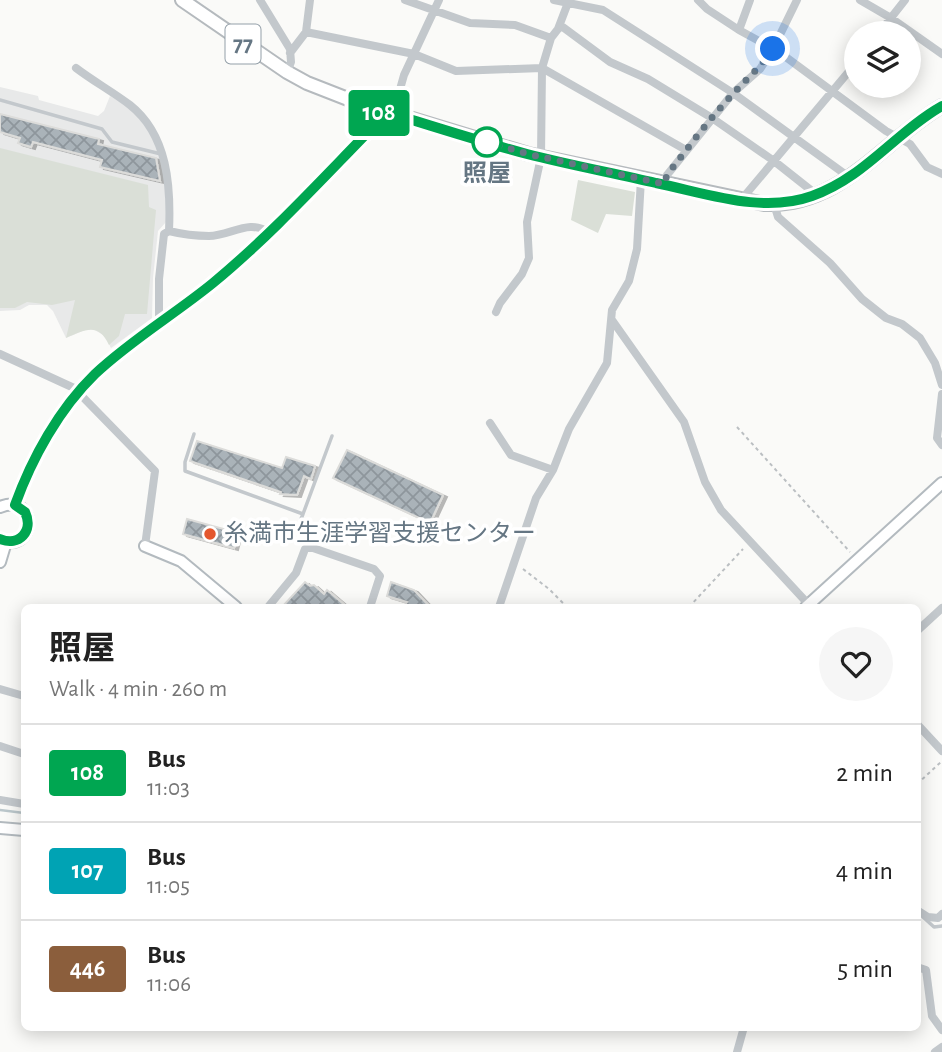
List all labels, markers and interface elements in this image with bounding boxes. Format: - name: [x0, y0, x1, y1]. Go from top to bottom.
- map controls: [844, 21, 921, 98]
- button: layers: [844, 21, 921, 98]
- road number: 77: [226, 24, 260, 64]
- your location: [755, 31, 790, 66]
- line badge: 108: [339, 90, 419, 136]
- text: 108: [363, 101, 395, 125]
- marker: 照屋: [472, 127, 502, 157]
- place label: 照屋: [463, 161, 511, 186]
- place label: 糸満市生涯学習支援センター: [224, 520, 536, 546]
- marker: 糸満市生涯学習支援センター: [202, 526, 218, 542]
- button: heart: [819, 627, 893, 701]
- text: 照屋: [49, 633, 115, 666]
- text: Walk · 4 min · 260 m: [49, 678, 227, 701]
- text: Bus: [147, 746, 186, 772]
- text: 2 min: [836, 760, 893, 786]
- text: 108: [71, 761, 104, 785]
- text: 11:03: [147, 777, 190, 800]
- text: Bus: [147, 844, 186, 870]
- text: 4 min: [836, 858, 893, 884]
- text: 107: [72, 859, 103, 883]
- text: 11:05: [147, 875, 190, 898]
- text: Bus: [147, 942, 186, 968]
- text: 5 min: [837, 956, 893, 982]
- text: 446: [70, 957, 105, 981]
- text: 11:06: [147, 973, 191, 996]

